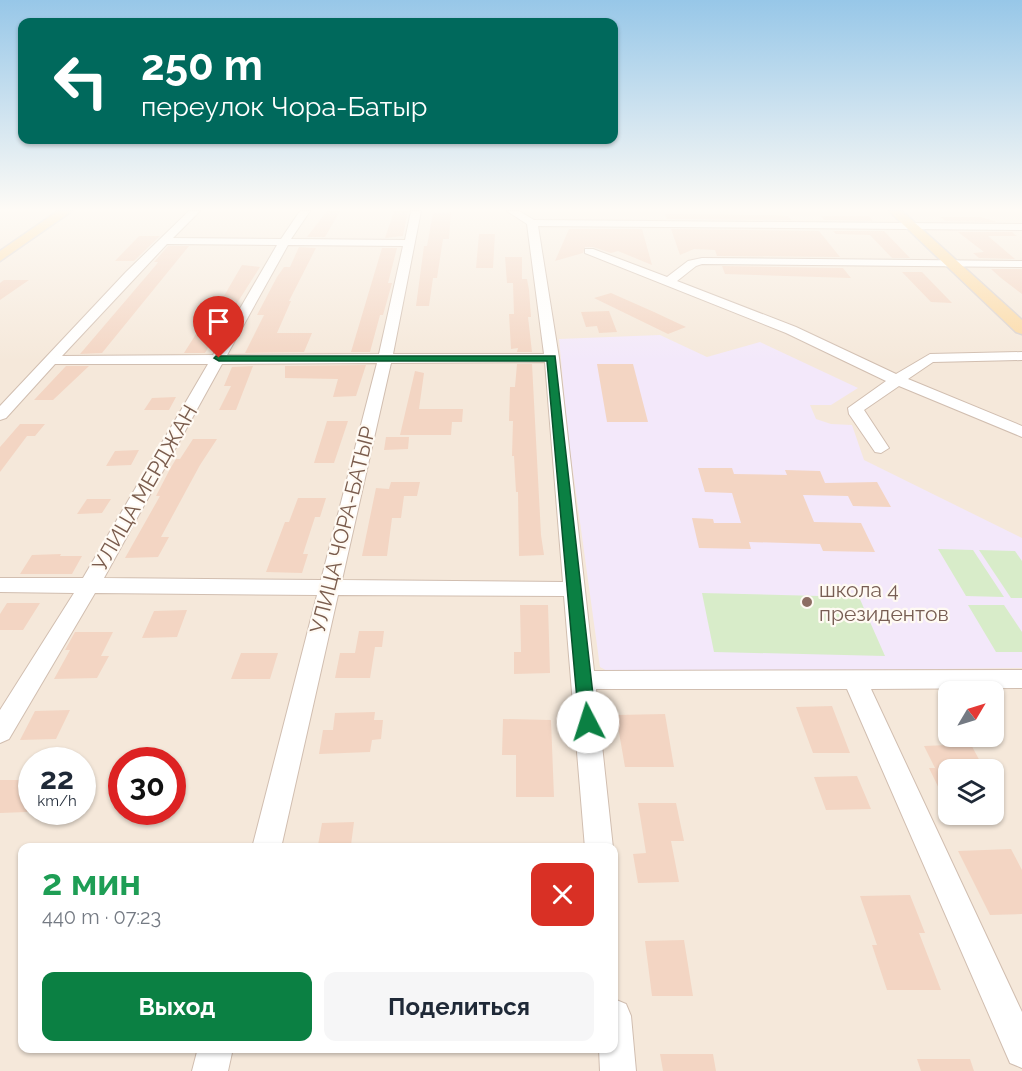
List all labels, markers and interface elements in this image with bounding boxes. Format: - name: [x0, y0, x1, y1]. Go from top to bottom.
- text: 250 m: [141, 41, 263, 90]
- icon: left: [42, 42, 120, 120]
- text: переулок Чора-Батыр: [141, 91, 427, 122]
- pin: [193, 296, 244, 358]
- icon: arrive: [202, 305, 235, 338]
- street label: УЛИЦА МЕРДЖАН: [87, 400, 202, 575]
- street label: УЛИЦА ЧОРА-БАТЫР: [305, 424, 380, 636]
- place label: школа 4 президентов: [819, 577, 949, 626]
- marker: школа 4 президентов: [800, 595, 814, 609]
- north arrow: [938, 681, 1004, 747]
- map controls: [938, 681, 1004, 825]
- position arrow: [556, 690, 620, 754]
- speed limit sign: 30: [108, 747, 186, 825]
- button: layers: [938, 759, 1004, 825]
- text: 22: [40, 761, 74, 796]
- text: km/h: [37, 792, 77, 810]
- text: 2 мин: [42, 861, 141, 903]
- button: close: [531, 863, 594, 926]
- text: 440 m · 07:23: [42, 905, 161, 929]
- button: Выход: [42, 972, 312, 1041]
- button: Поделиться: [324, 972, 594, 1041]

